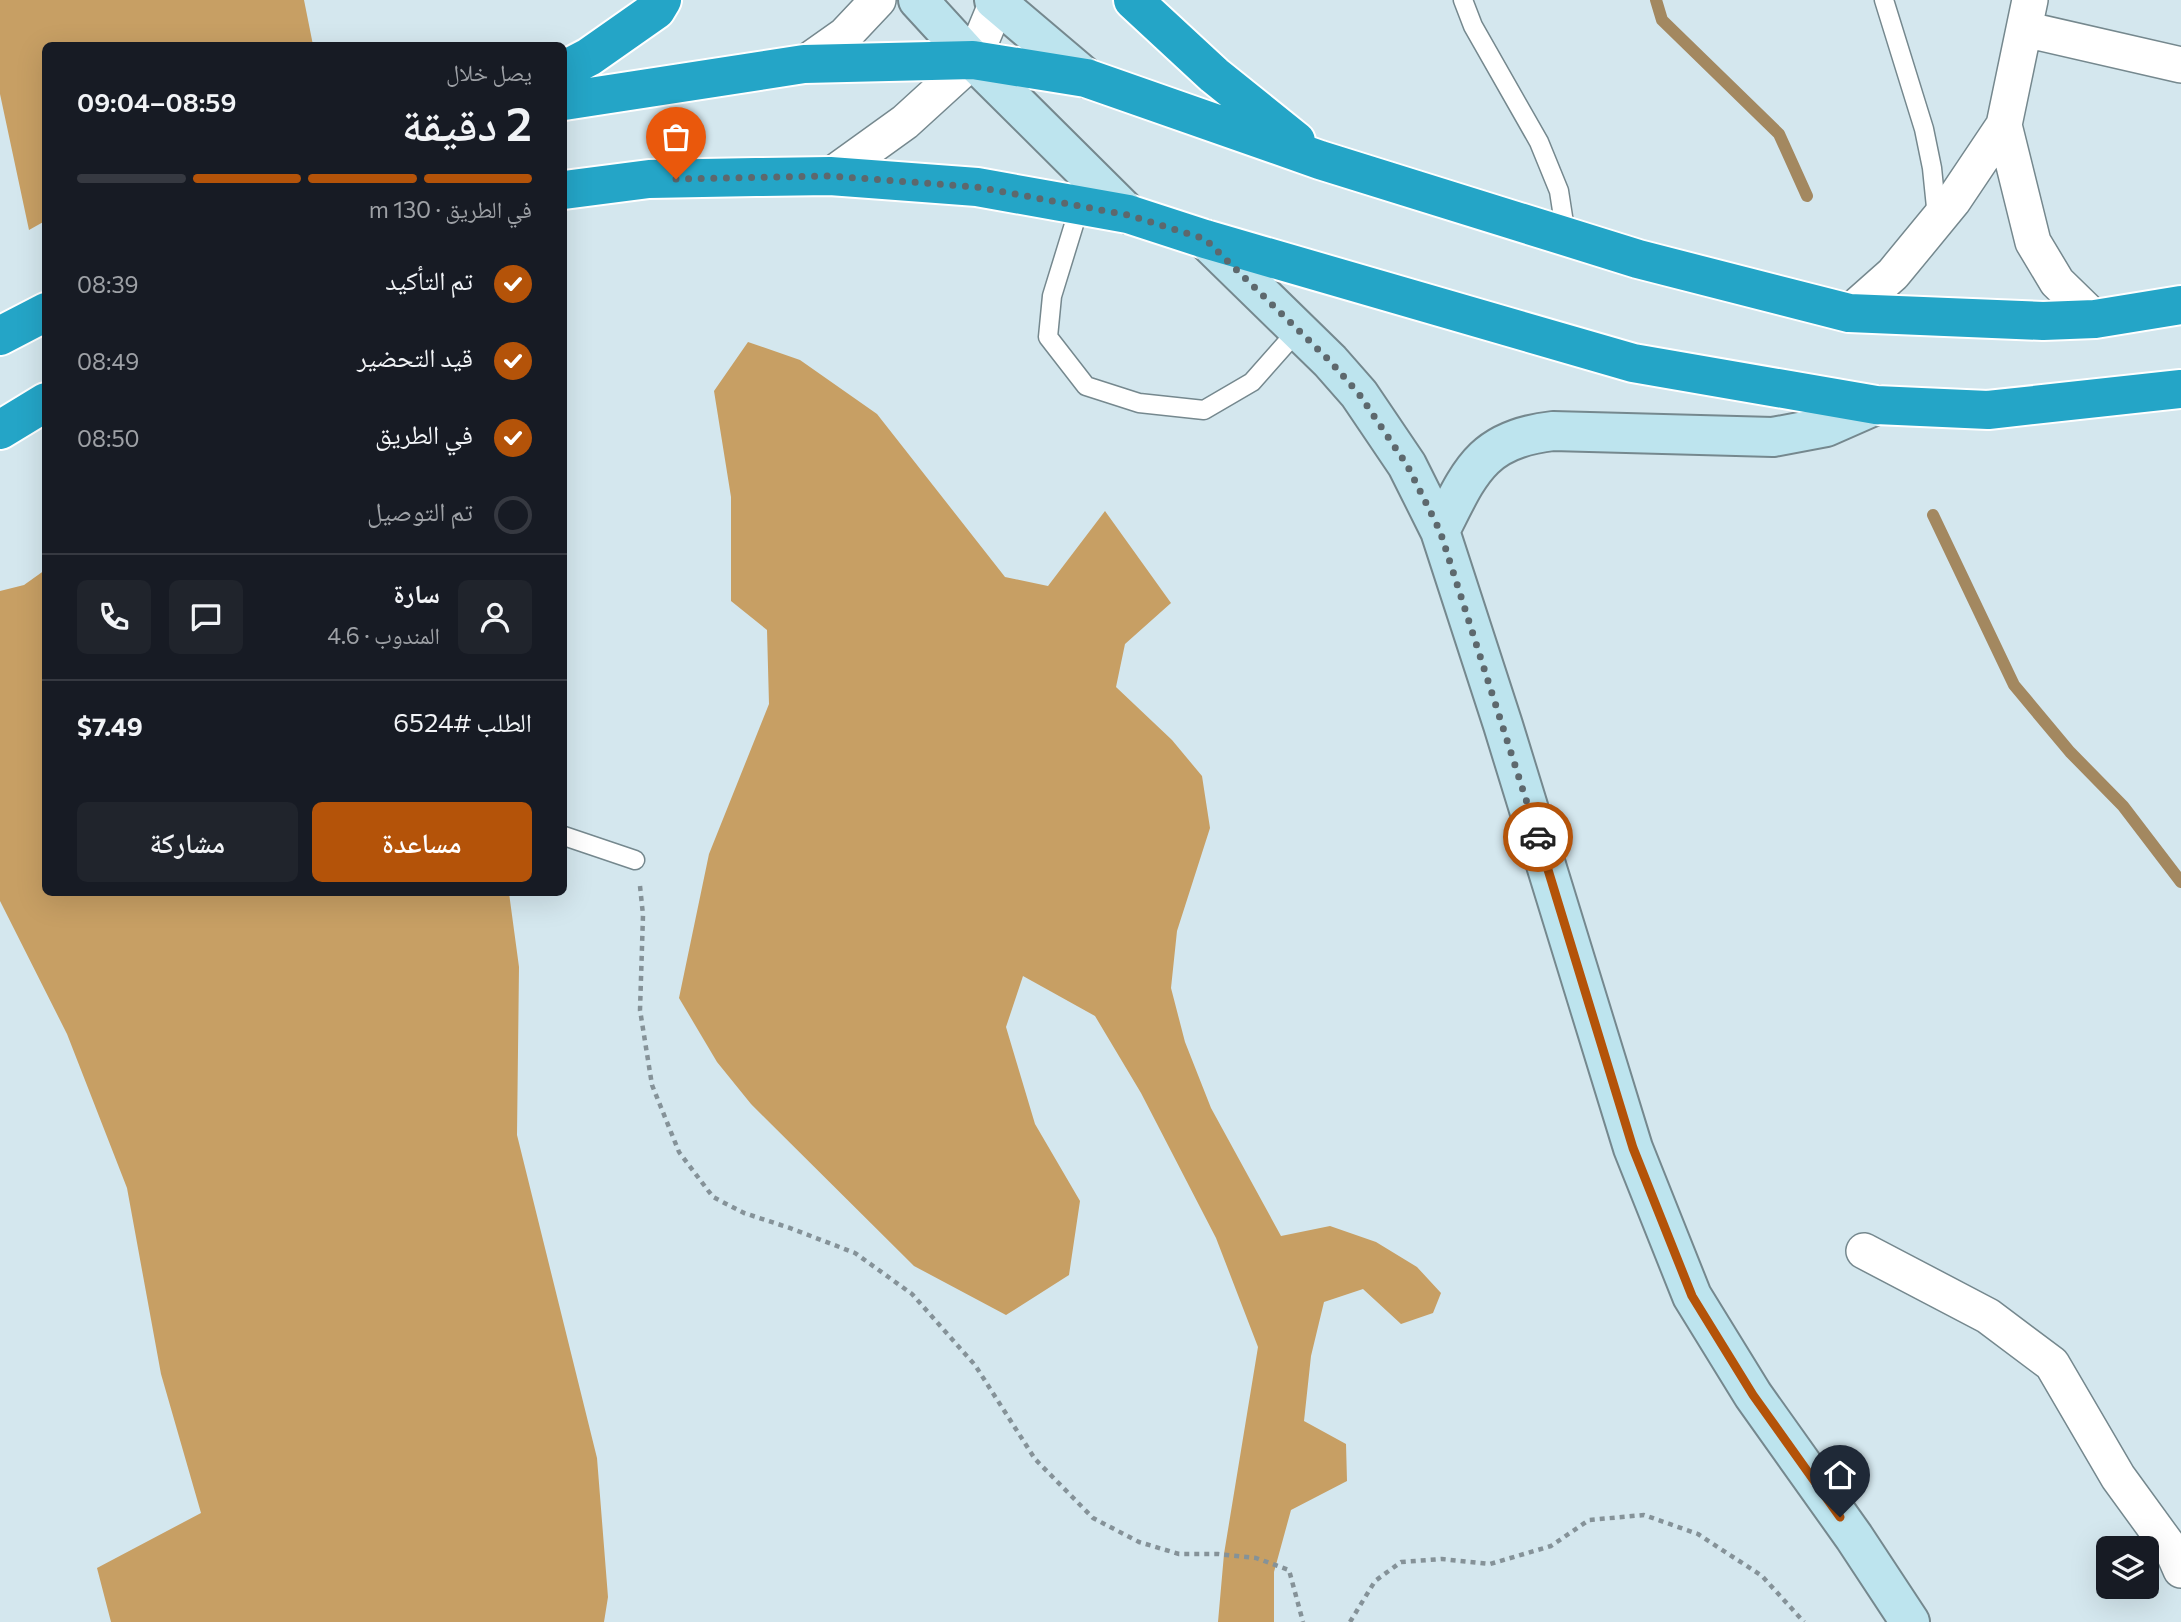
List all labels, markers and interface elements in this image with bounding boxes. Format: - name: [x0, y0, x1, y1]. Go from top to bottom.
- text: يصل خلال: [446, 58, 532, 86]
- text: 08:59–09:04: [77, 86, 236, 117]
- text: 2 دقيقة: [402, 94, 532, 150]
- pin: [646, 107, 706, 179]
- icon: bag: [657, 118, 695, 156]
- text: في الطريق · 130 m: [369, 195, 532, 223]
- text: تم التأكيد: [385, 264, 473, 295]
- icon: check: [494, 265, 532, 303]
- text: 08:39: [77, 270, 138, 298]
- text: قيد التحضير: [357, 341, 473, 372]
- icon: check: [494, 342, 532, 380]
- text: 08:49: [77, 347, 139, 375]
- text: في الطريق: [375, 418, 473, 449]
- icon: check: [494, 419, 532, 457]
- text: 08:50: [77, 424, 140, 452]
- text: تم التوصيل: [367, 495, 473, 526]
- text: سارة: [393, 577, 440, 608]
- button: phone: [77, 580, 151, 654]
- button: chat: [169, 580, 243, 654]
- button: person: [458, 580, 532, 654]
- text: المندوب · 4.6: [327, 621, 440, 649]
- text: الطلب #6524: [393, 706, 532, 737]
- text: $7.49: [77, 710, 143, 741]
- button: مشاركة: [77, 802, 298, 882]
- button: مساعدة: [312, 802, 532, 882]
- courier: [1503, 802, 1573, 872]
- icon: car: [1519, 818, 1557, 856]
- pin: [1810, 1445, 1870, 1517]
- icon: home: [1821, 1456, 1859, 1494]
- map controls: [2096, 1536, 2159, 1599]
- button: layers: [2096, 1536, 2159, 1599]

